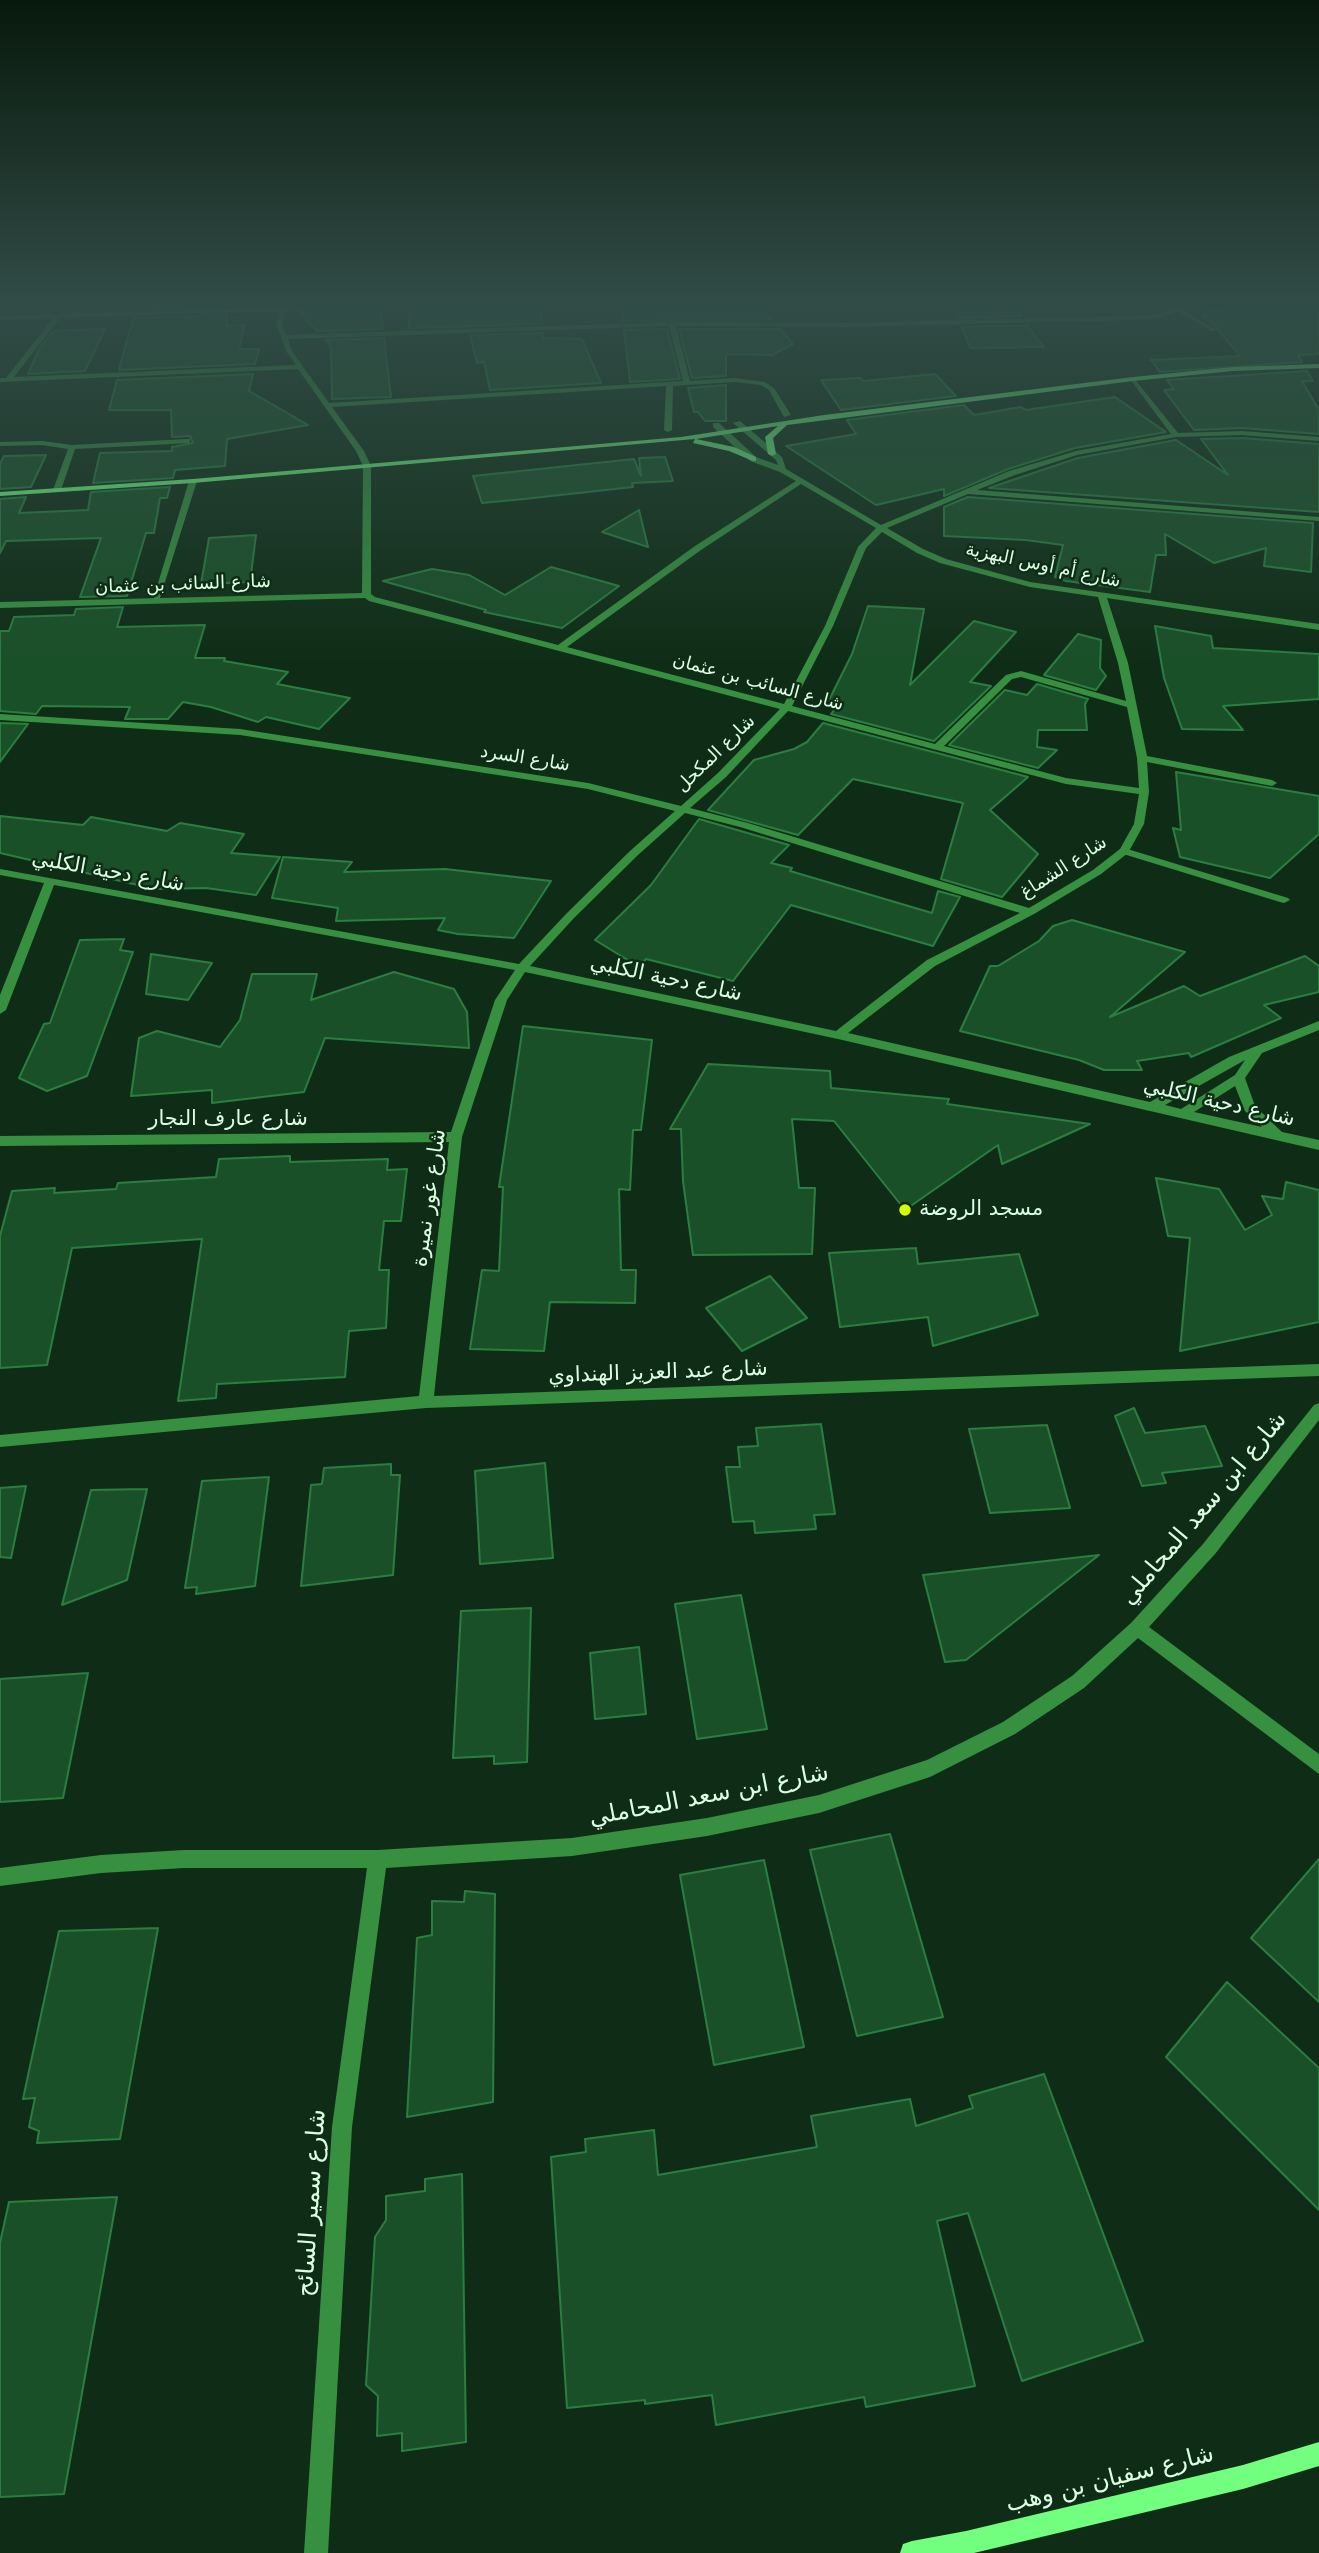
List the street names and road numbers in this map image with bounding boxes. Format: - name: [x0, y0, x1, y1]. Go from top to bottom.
- street label: شارع أم أوس البهزية: [964, 539, 1122, 593]
- street label: شارع السائب بن عثمان: [95, 571, 271, 599]
- street label: شارع السائب بن عثمان: [670, 650, 846, 716]
- street label: شارع المكحل: [672, 711, 760, 797]
- street label: شارع السرد: [479, 741, 571, 777]
- street label: شارع الشماغ: [1017, 832, 1111, 904]
- street label: شارع دحية الكلبي: [30, 846, 186, 898]
- street label: شارع دحية الكلبي: [588, 951, 744, 1007]
- street label: شارع دحية الكلبي: [1141, 1073, 1297, 1133]
- street label: شارع عارف النجار: [148, 1107, 308, 1133]
- street label: شارع غور نميرة: [408, 1127, 452, 1269]
- street label: شارع عبد العزيز الهنداوي: [548, 1357, 768, 1389]
- street label: شارع ابن سعد المحاملي: [1115, 1406, 1293, 1612]
- street label: شارع ابن سعد المحاملي: [587, 1759, 831, 1833]
- street label: شارع سمير السائح: [291, 2108, 333, 2298]
- street label: شارع سفيان بن وهب: [1003, 2440, 1217, 2520]

